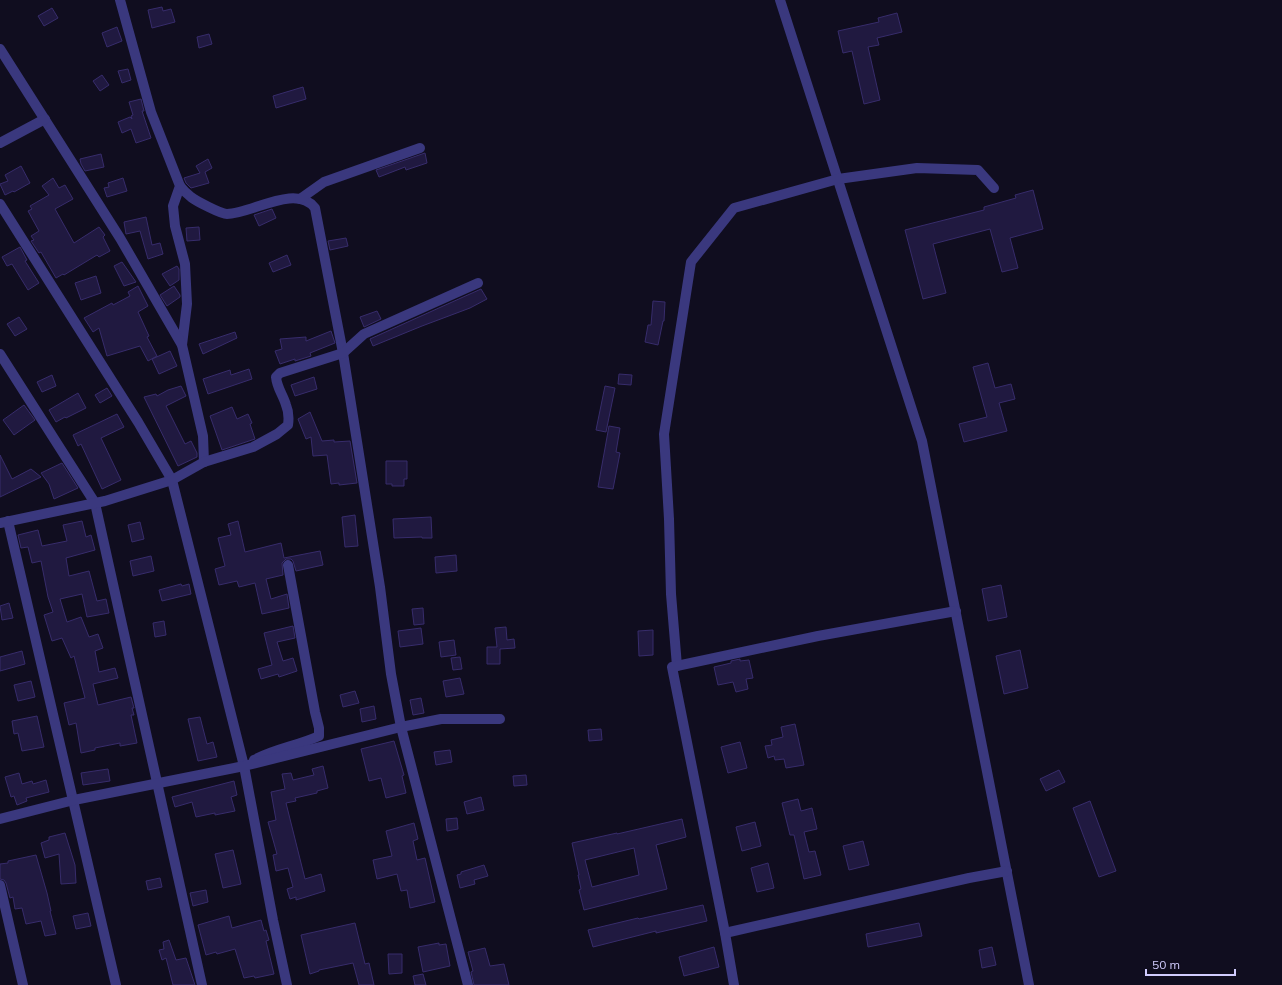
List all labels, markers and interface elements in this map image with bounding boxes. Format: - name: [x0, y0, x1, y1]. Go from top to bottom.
- scale bar: [1146, 951, 1235, 977]
- text: 50 m: [1152, 957, 1180, 972]

